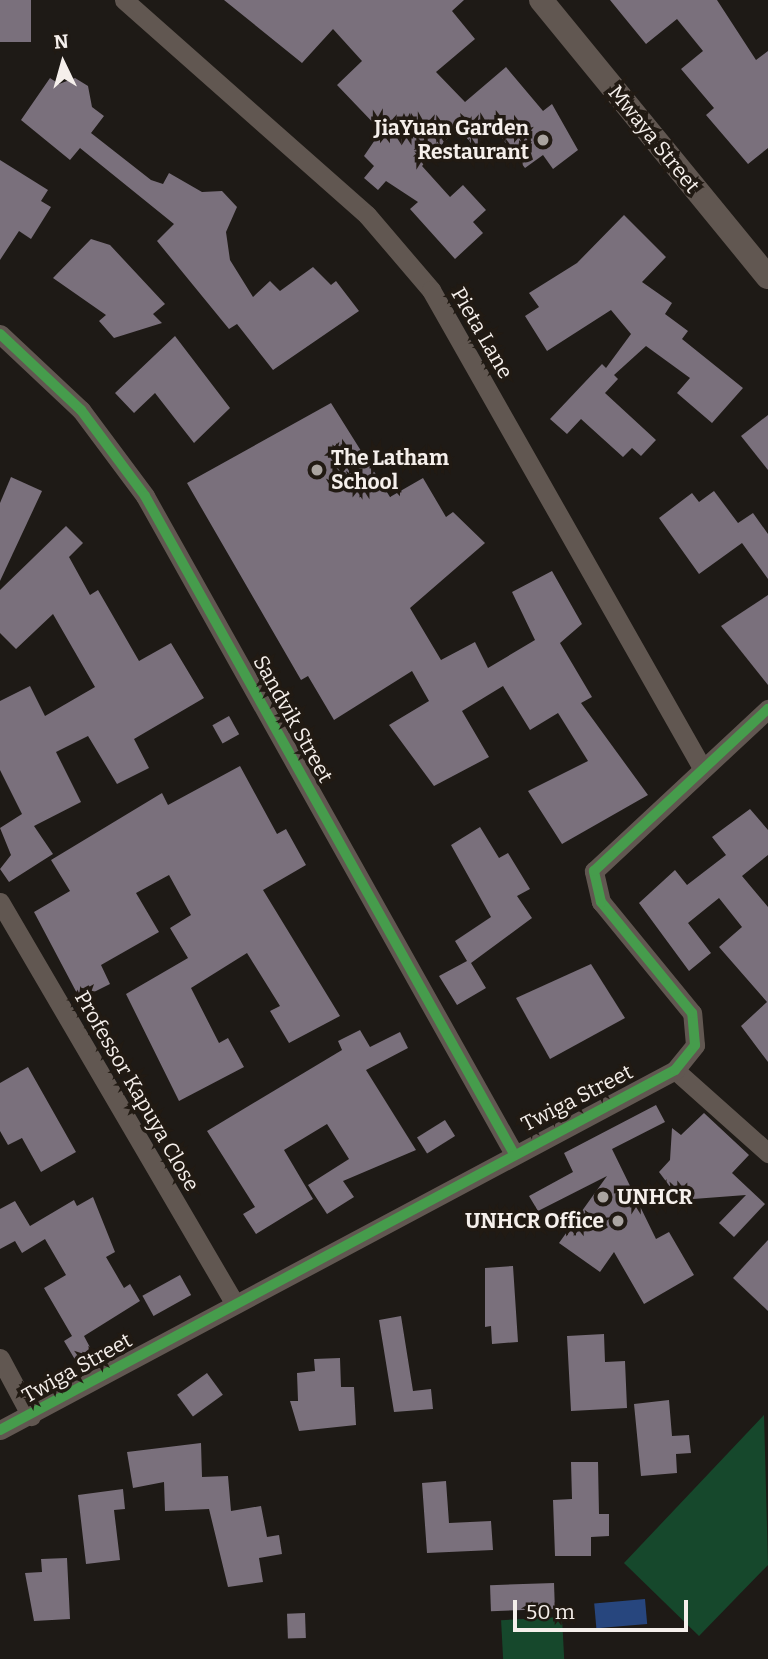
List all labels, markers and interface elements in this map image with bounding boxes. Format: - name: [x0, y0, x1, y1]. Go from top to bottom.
- north arrow: [28, 28, 98, 98]
- text: N: [53, 29, 69, 54]
- street label: Mwaya Street: [603, 80, 705, 198]
- place label: JiaYuan Garden Restaurant: [374, 115, 529, 165]
- marker: JiaYuan Garden Restaurant: [535, 132, 551, 148]
- street label: Pieta Lane: [446, 283, 518, 383]
- place label: The Latham School: [331, 445, 449, 495]
- marker: The Latham School: [309, 462, 325, 478]
- street label: Sandvik Street: [248, 651, 338, 787]
- street label: Professor Kapuya Close: [69, 986, 205, 1196]
- street label: Twiga Street: [517, 1059, 637, 1137]
- place label: UNHCR: [617, 1184, 692, 1210]
- marker: UNHCR: [595, 1189, 611, 1205]
- place label: UNHCR Office: [465, 1208, 604, 1234]
- marker: UNHCR Office: [610, 1213, 626, 1229]
- street label: Twiga Street: [18, 1328, 136, 1408]
- scale bar: [516, 1586, 691, 1630]
- text: 50 m: [526, 1599, 575, 1625]

